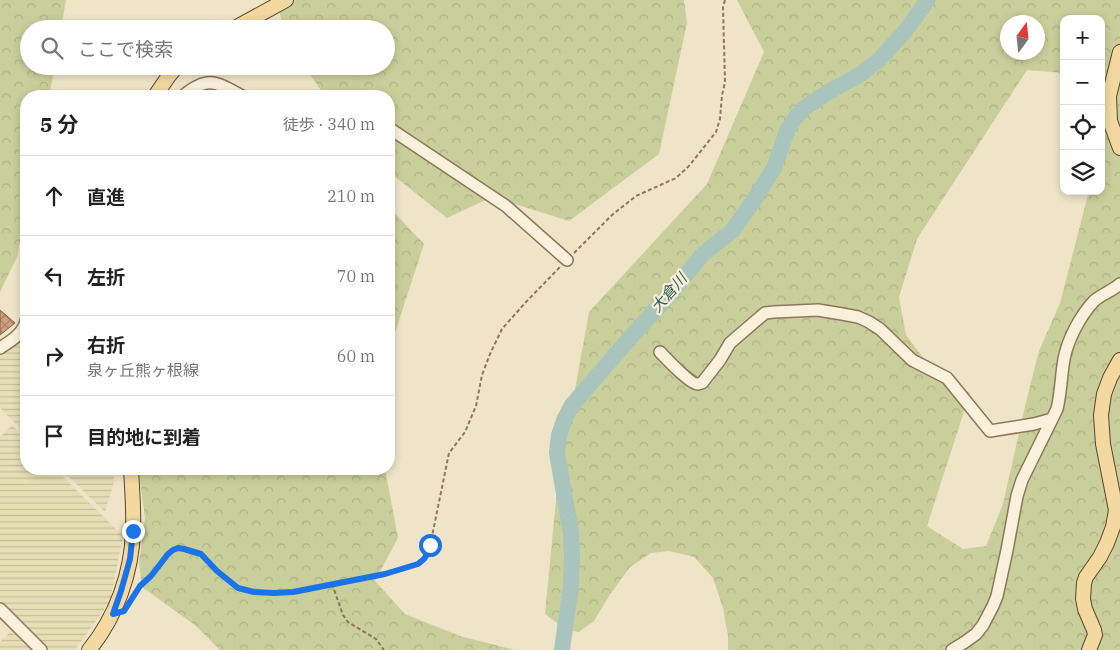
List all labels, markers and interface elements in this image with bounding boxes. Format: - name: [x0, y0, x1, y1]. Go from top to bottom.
- north arrow: [1000, 15, 1045, 60]
- map controls: [1060, 15, 1105, 195]
- button: +: [1060, 15, 1105, 60]
- search box: [20, 20, 395, 75]
- icon: search: [38, 34, 66, 62]
- text: ここで検索: [78, 37, 173, 61]
- button: −: [1060, 60, 1105, 105]
- button: locate: [1060, 105, 1105, 150]
- text: 5 分: [40, 110, 78, 138]
- text: 徒歩 · 340 m: [283, 114, 375, 134]
- button: layers: [1060, 150, 1105, 195]
- icon: ahead: [40, 182, 68, 210]
- text: 直進: [87, 185, 125, 209]
- text: 210 m: [327, 186, 375, 206]
- icon: left: [40, 262, 68, 290]
- text: 左折: [87, 265, 125, 289]
- text: 70 m: [337, 266, 375, 286]
- water label: 大倉川: [647, 268, 692, 316]
- text: 右折: [87, 333, 125, 357]
- icon: right: [40, 342, 68, 370]
- text: 60 m: [337, 346, 375, 366]
- text: 泉ヶ丘熊ヶ根線: [87, 360, 199, 380]
- icon: arrive: [40, 422, 68, 450]
- text: 目的地に到着: [87, 425, 201, 449]
- route end: [122, 520, 145, 543]
- route start: [419, 534, 442, 557]

